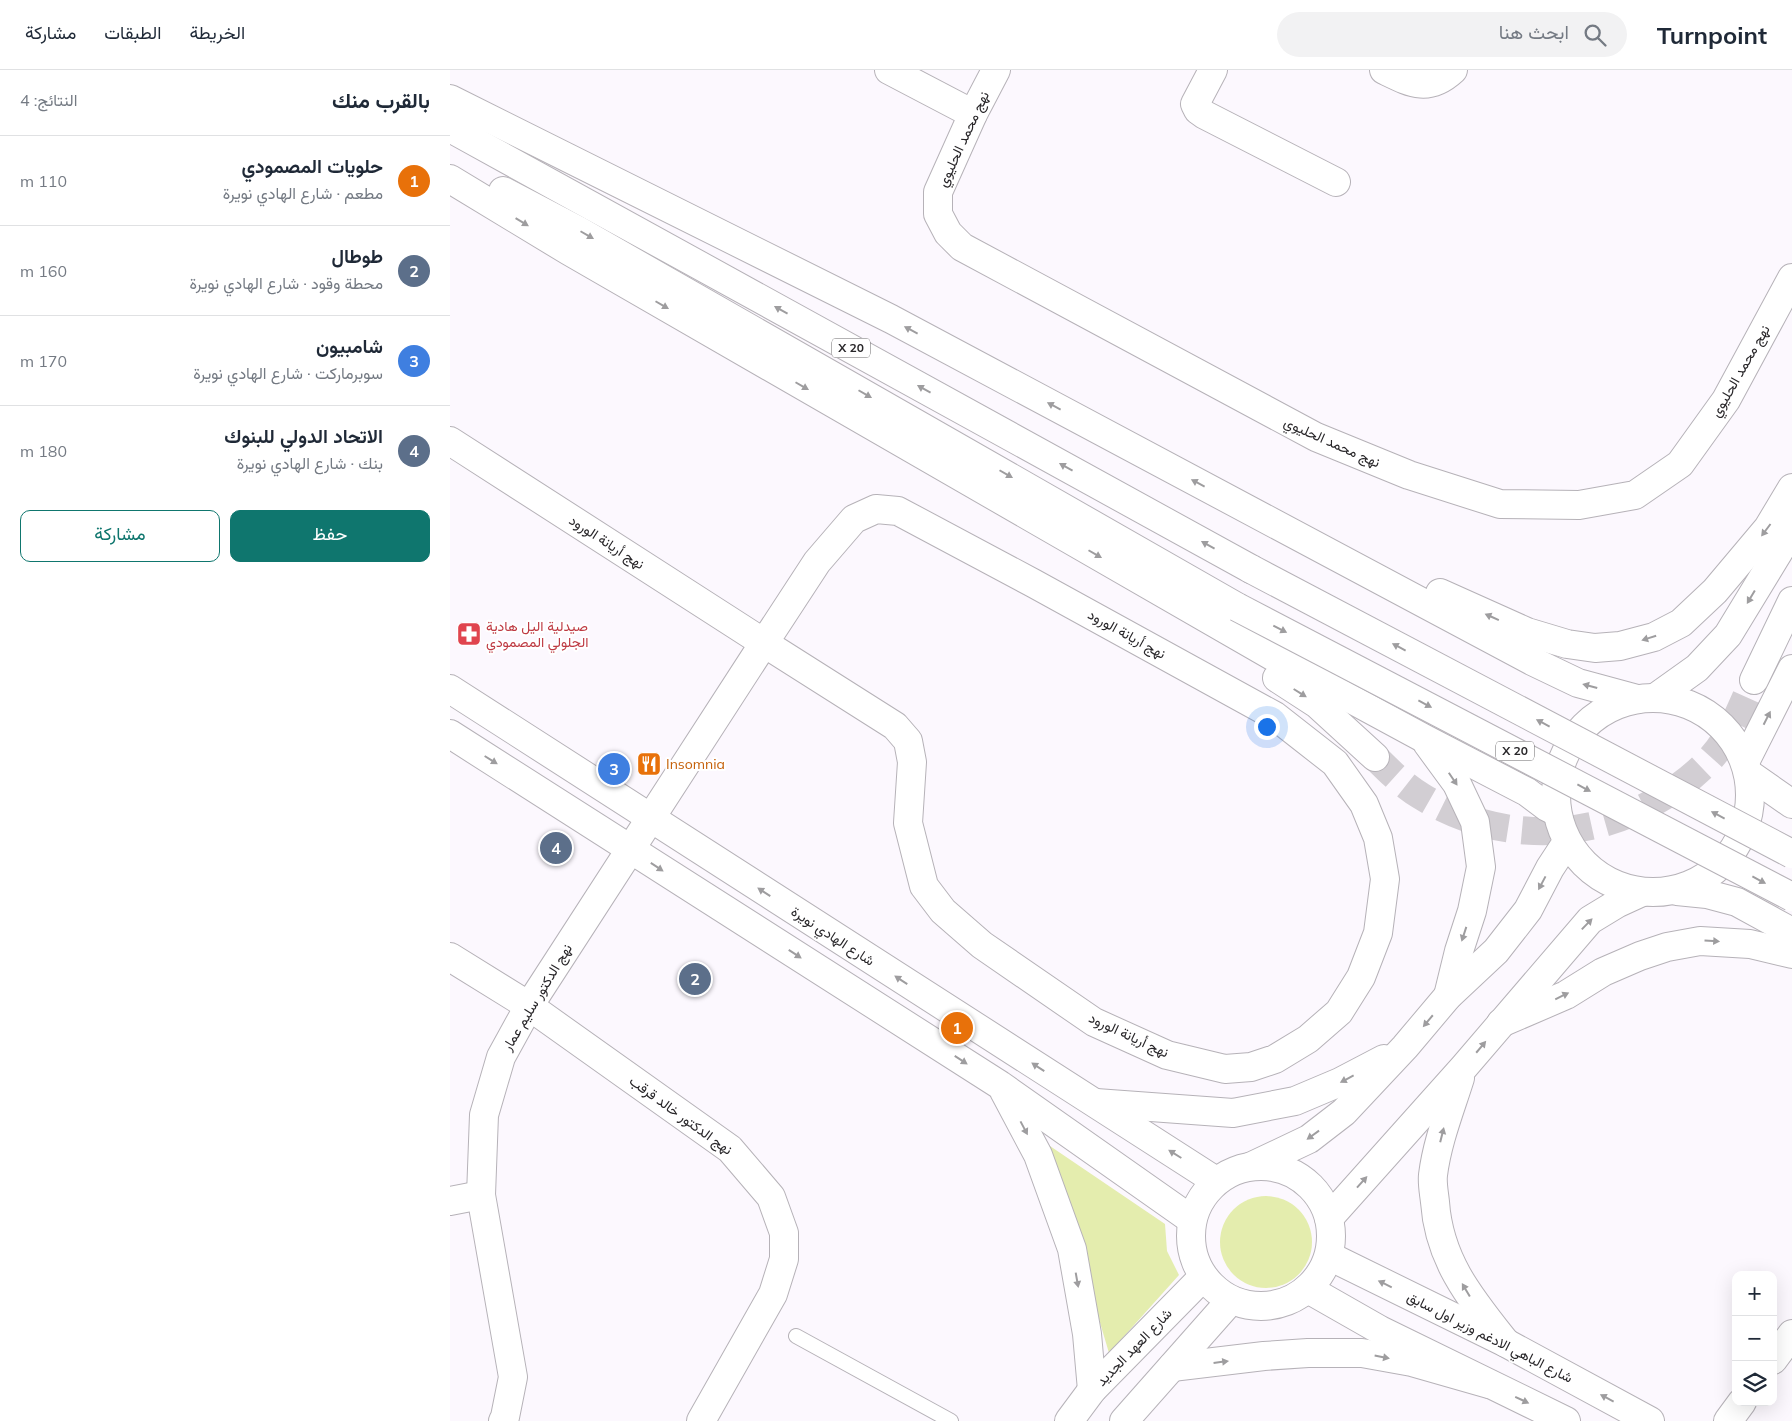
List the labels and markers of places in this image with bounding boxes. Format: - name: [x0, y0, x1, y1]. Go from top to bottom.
- place label: صيدلية اليل هادية الجلولي المصمودي: [486, 617, 588, 654]
- pharmacy icon: صيدلية اليل هادية الجلولي المصمودي: [456, 621, 482, 647]
- pin: 3: [598, 750, 630, 788]
- restaurant icon: Insomnia: [636, 751, 662, 777]
- place label: Insomnia: [666, 755, 725, 773]
- pin: 4: [540, 829, 572, 867]
- pin: 2: [679, 960, 711, 998]
- pin: 1: [941, 1009, 973, 1047]

